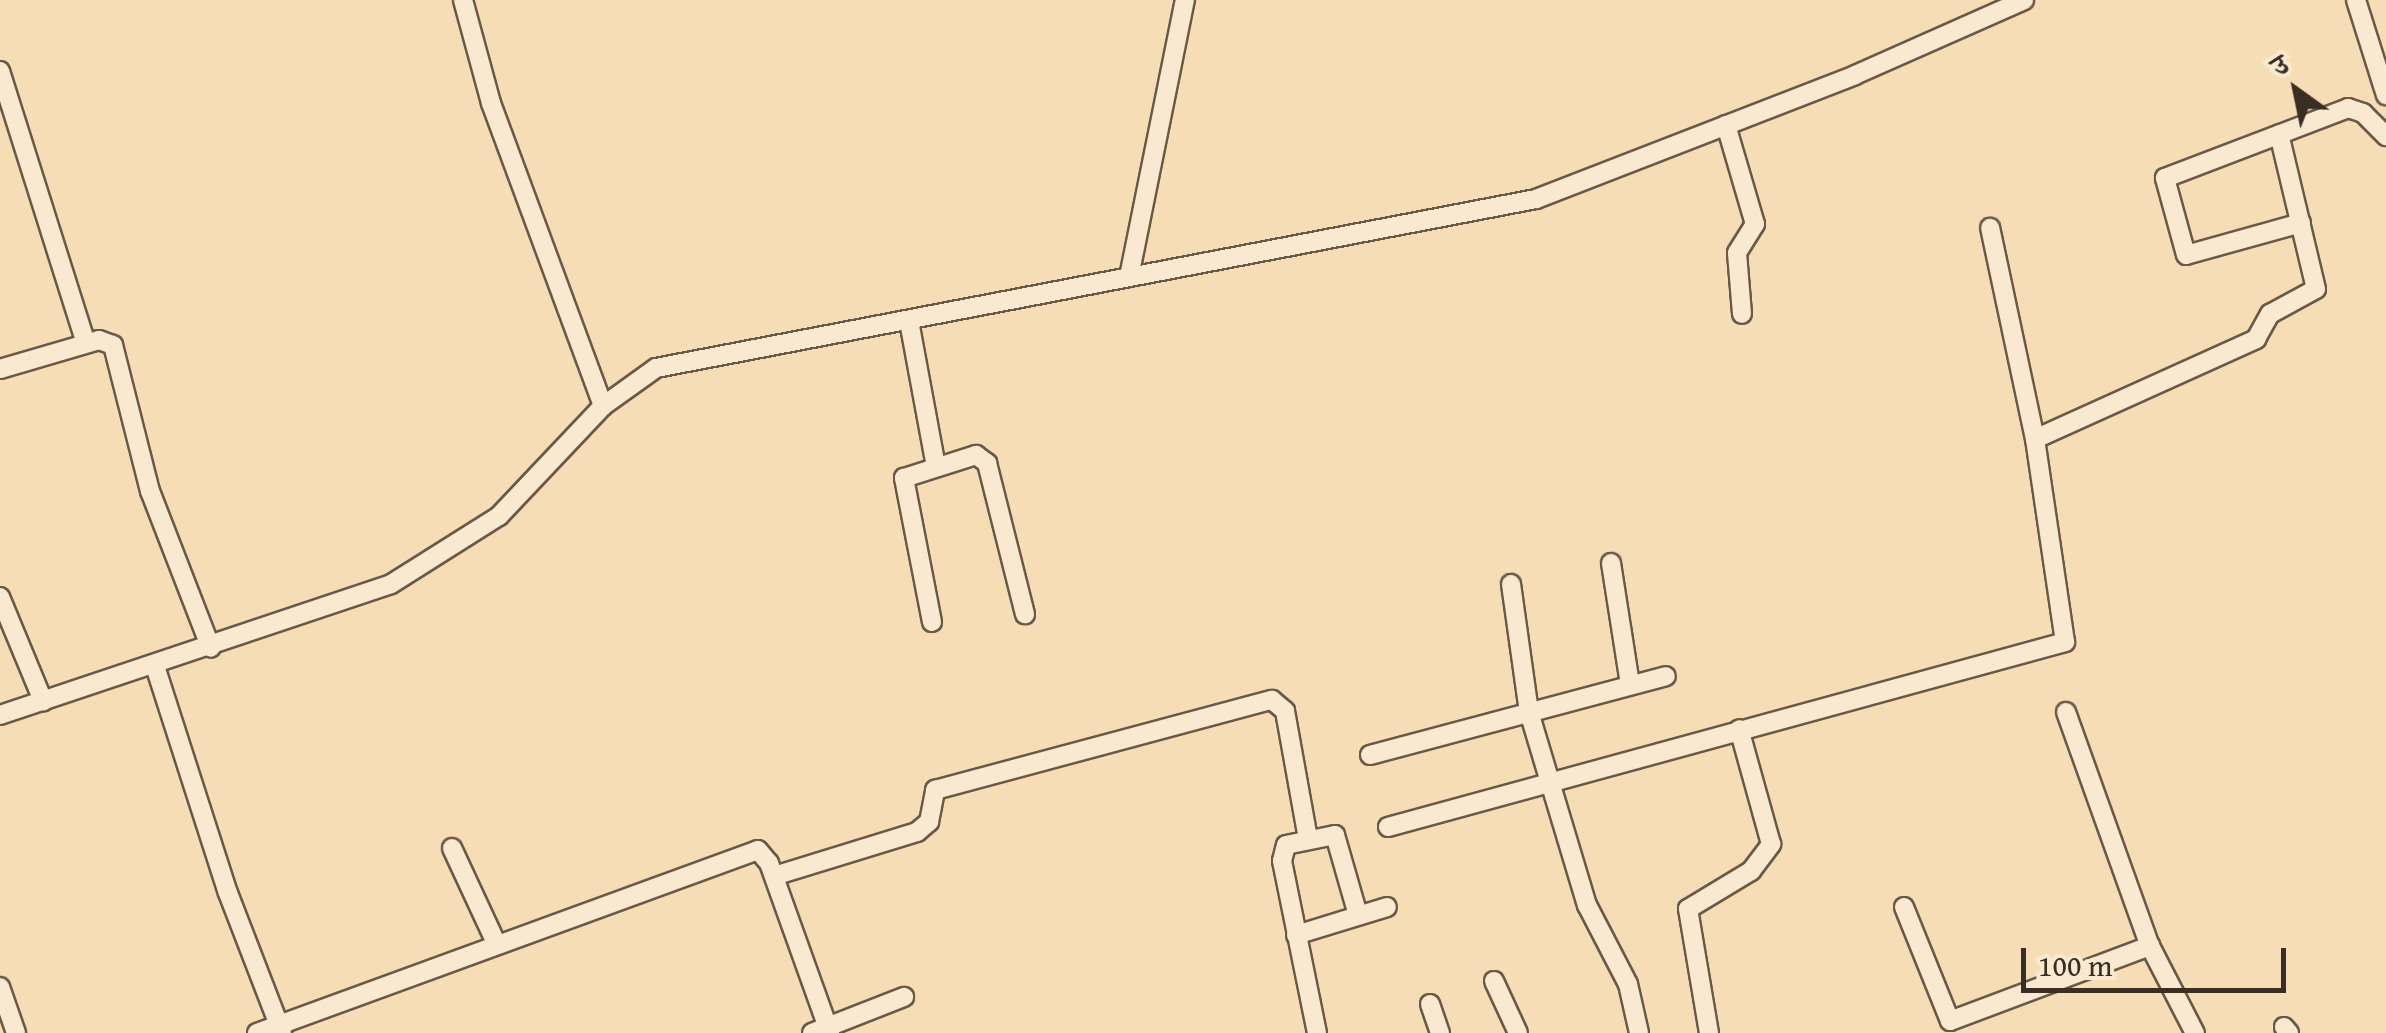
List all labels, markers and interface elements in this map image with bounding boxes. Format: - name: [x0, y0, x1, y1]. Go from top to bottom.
- north arrow: [2246, 40, 2346, 140]
- text: उ: [2262, 43, 2297, 86]
- scale bar: [2026, 928, 2291, 990]
- text: 100 m: [2038, 943, 2112, 987]

